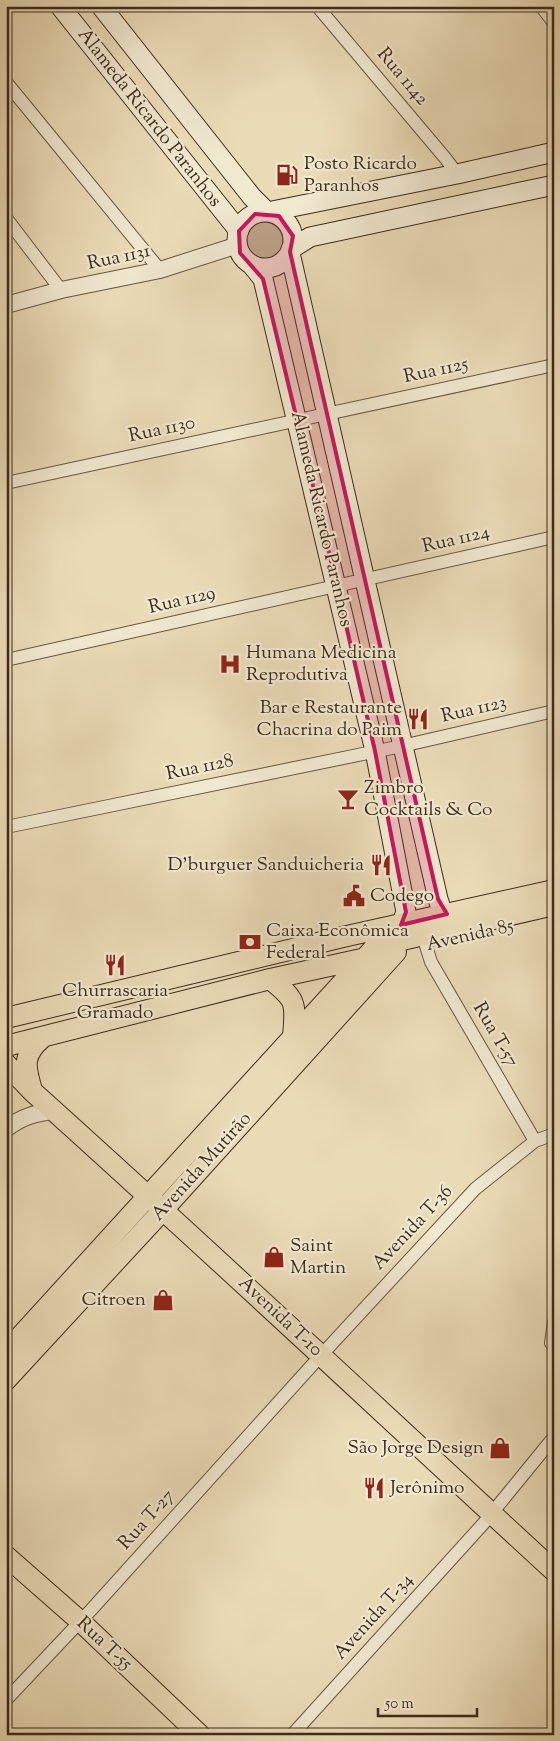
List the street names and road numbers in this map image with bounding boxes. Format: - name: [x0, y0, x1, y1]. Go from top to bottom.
- street label: Alameda Ricardo Paranhos: [71, 23, 227, 213]
- street label: Rua 1142: [370, 42, 434, 112]
- street label: Rua 1131: [85, 238, 154, 278]
- street label: Rua 1125: [401, 351, 471, 391]
- street label: Alameda Ricardo Paranhos: [283, 409, 359, 629]
- street label: Rua 1130: [126, 410, 198, 450]
- street label: Rua 1124: [420, 519, 493, 561]
- street label: Rua 1129: [146, 580, 218, 622]
- street label: Rua 1123: [439, 689, 509, 731]
- street label: Rua 1128: [164, 748, 236, 788]
- street label: Avenida 85: [424, 913, 517, 959]
- street label: Rua T-57: [466, 997, 525, 1073]
- street label: Avenida Mutirão: [146, 1106, 258, 1228]
- street label: Avenida T-36: [366, 1179, 460, 1277]
- street label: Avenida T-10: [232, 1271, 328, 1363]
- street label: Rua T-27: [112, 1483, 182, 1556]
- street label: Avenida T-34: [328, 1567, 420, 1666]
- street label: Rua T-55: [70, 1611, 138, 1677]

